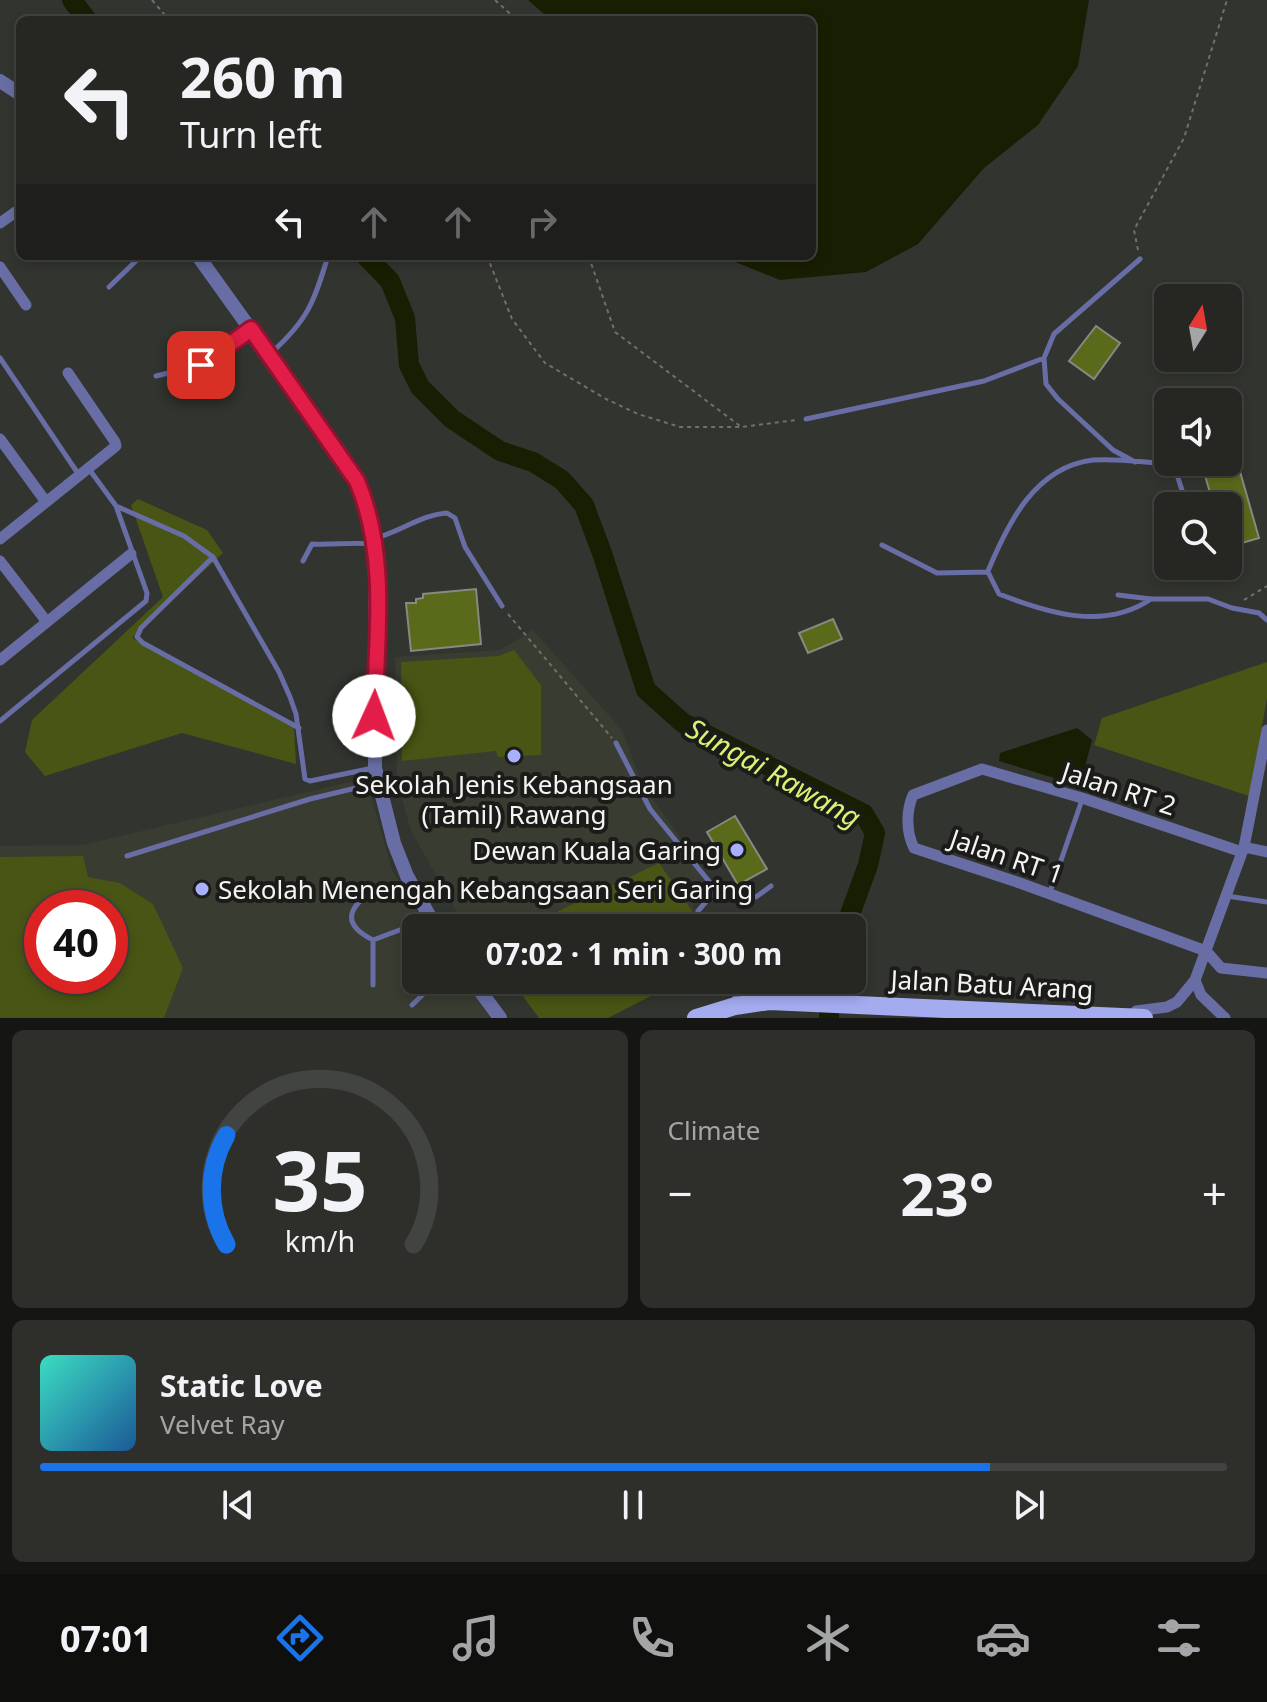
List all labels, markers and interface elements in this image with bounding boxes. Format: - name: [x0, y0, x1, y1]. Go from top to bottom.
- text: 260 m: [180, 38, 345, 114]
- icon: left: [48, 48, 152, 152]
- text: Turn left: [180, 110, 322, 159]
- icon: left: [268, 200, 312, 244]
- icon: ahead: [352, 200, 396, 244]
- icon: ahead: [436, 200, 480, 244]
- icon: right: [520, 200, 564, 244]
- north arrow: [1154, 284, 1242, 372]
- map controls: [1154, 284, 1242, 580]
- pin: [167, 331, 235, 399]
- icon: arrive: [179, 343, 223, 387]
- button: sound: [1154, 388, 1242, 476]
- button: search: [1154, 492, 1242, 580]
- position arrow: [332, 674, 416, 758]
- water label: Sungai Rawang: [680, 708, 868, 836]
- marker: Sekolah Jenis Kebangsaan (Tamil) Rawang: [505, 747, 523, 765]
- street label: Jalan RT 2: [1054, 752, 1181, 823]
- place label: Sekolah Jenis Kebangsaan (Tamil) Rawang: [355, 766, 673, 832]
- street label: Jalan RT 1: [942, 819, 1069, 892]
- place label: Dewan Kuala Garing: [472, 832, 721, 868]
- marker: Dewan Kuala Garing: [728, 841, 746, 859]
- place label: Sekolah Menengah Kebangsaan Seri Garing: [218, 871, 753, 907]
- marker: Sekolah Menengah Kebangsaan Seri Garing: [193, 880, 211, 898]
- speed limit sign: 40: [24, 890, 128, 994]
- text: 07:02 · 1 min · 300 m: [486, 933, 782, 974]
- street label: Jalan Batu Arang: [887, 961, 1094, 1007]
- text: Climate: [668, 1112, 760, 1148]
- text: 35: [272, 1122, 367, 1235]
- text: 23°: [900, 1152, 994, 1234]
- text: −: [668, 1163, 693, 1223]
- text: +: [1202, 1163, 1227, 1223]
- text: km/h: [285, 1221, 355, 1260]
- text: Static Love: [160, 1365, 323, 1406]
- text: Velvet Ray: [160, 1406, 285, 1442]
- icon: previous: [216, 1483, 260, 1527]
- icon: pause: [611, 1483, 655, 1527]
- icon: next: [1007, 1483, 1051, 1527]
- icon: directions: [272, 1610, 328, 1666]
- icon: music: [448, 1610, 504, 1666]
- icon: phone: [624, 1610, 680, 1666]
- icon: climate: [800, 1610, 856, 1666]
- icon: car: [975, 1610, 1031, 1666]
- icon: filters: [1151, 1610, 1207, 1666]
- text: 07:01: [60, 1614, 152, 1663]

